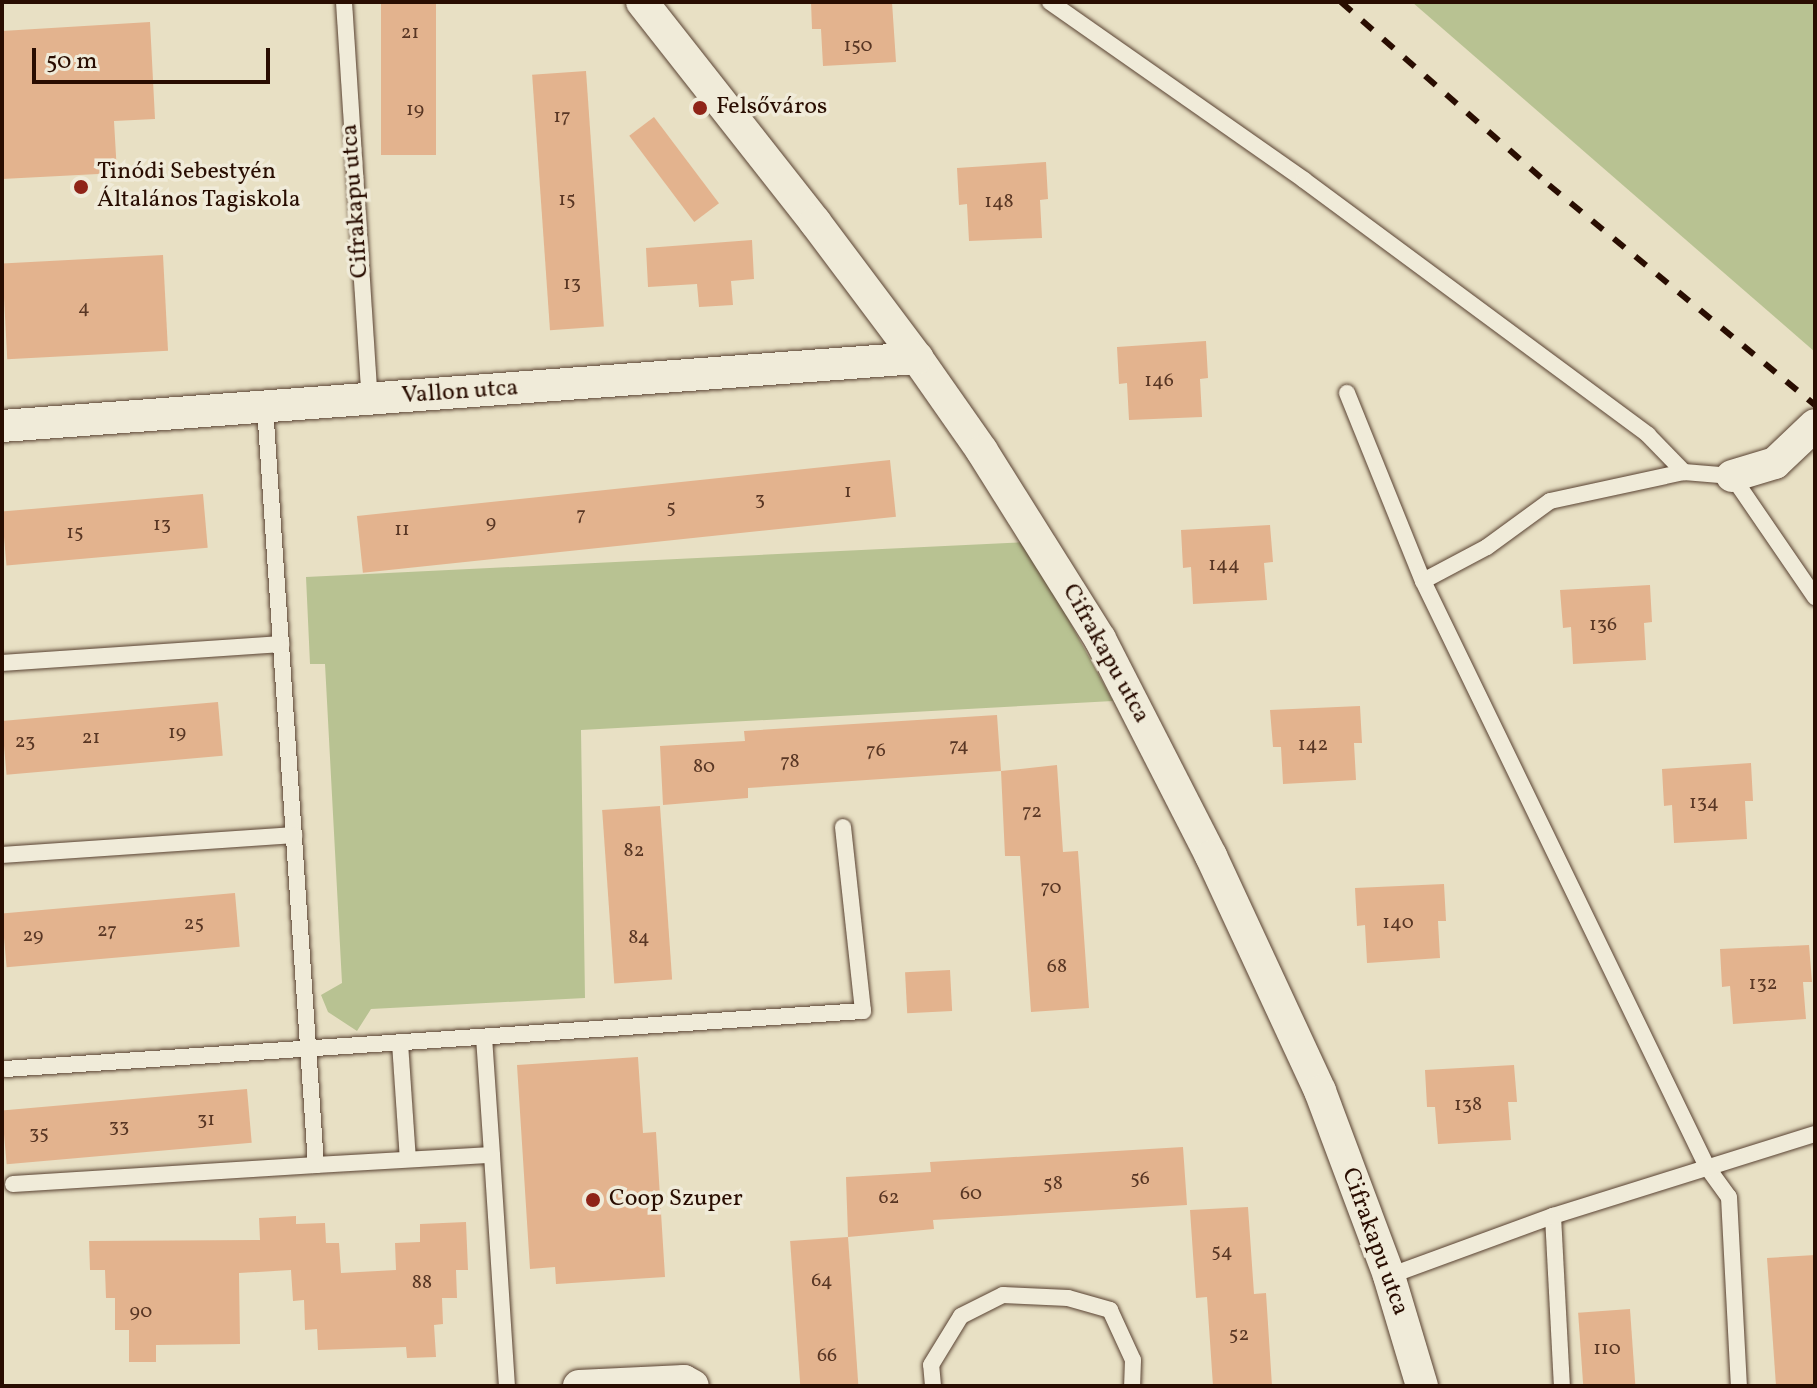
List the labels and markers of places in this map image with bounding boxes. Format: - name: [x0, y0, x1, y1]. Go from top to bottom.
- place label: Felsőváros: [716, 94, 827, 122]
- marker: Felsőváros: [691, 99, 709, 117]
- place label: Tinódi Sebestyén Általános Tagiskola: [97, 159, 301, 215]
- marker: Tinódi Sebestyén Általános Tagiskola: [72, 178, 90, 196]
- place label: Coop Szuper: [609, 1186, 743, 1214]
- marker: Coop Szuper: [584, 1191, 602, 1209]

